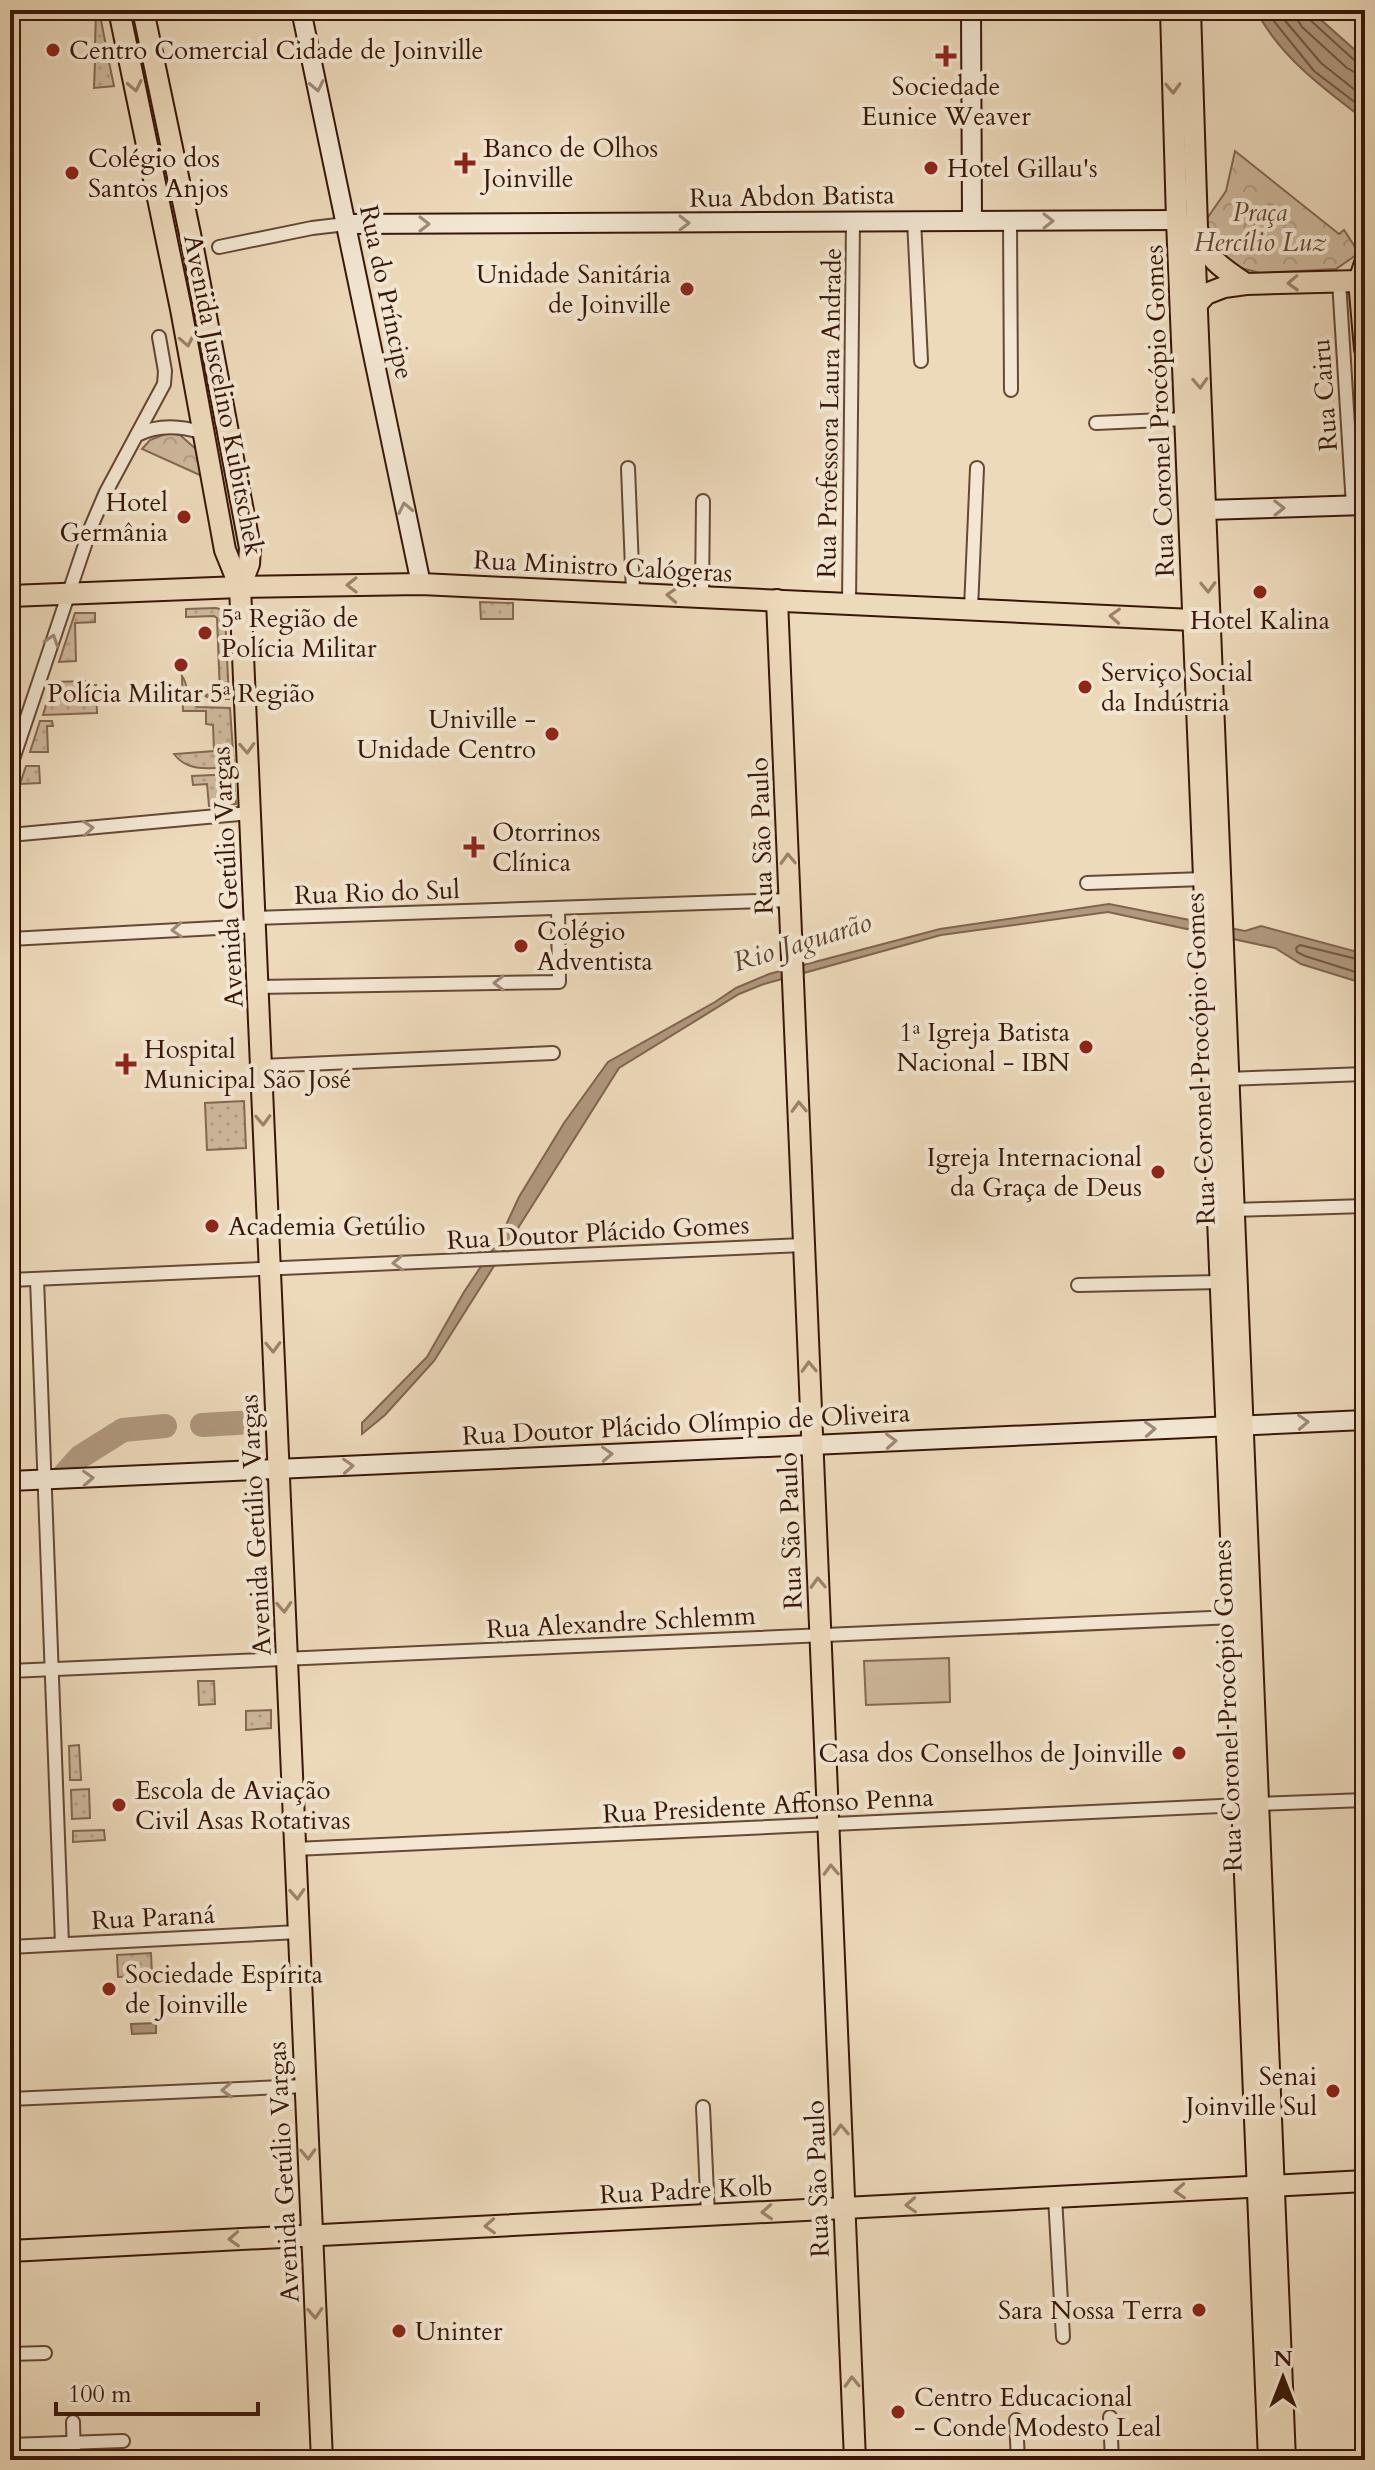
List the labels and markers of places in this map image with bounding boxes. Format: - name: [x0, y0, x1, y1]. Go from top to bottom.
- place label: Centro Comercial Cidade de Joinville: [69, 33, 483, 68]
- marker: Centro Comercial Cidade de Joinville: [44, 41, 62, 59]
- marker: Sociedade Eunice Weaver: [935, 45, 957, 67]
- place label: Sociedade Eunice Weaver: [861, 69, 1031, 134]
- place label: Banco de Olhos Joinville: [479, 131, 658, 196]
- place label: Colégio dos Santos Anjos: [88, 141, 228, 206]
- place label: Hotel Gillau's: [947, 151, 1098, 186]
- marker: Banco de Olhos Joinville: [454, 152, 476, 174]
- marker: Hotel Gillau's: [922, 159, 940, 177]
- marker: Colégio dos Santos Anjos: [63, 164, 81, 182]
- place label: Unidade Sanitária de Joinville: [476, 257, 671, 322]
- marker: Unidade Sanitária de Joinville: [678, 280, 696, 298]
- place label: Hotel Germânia: [60, 485, 168, 550]
- marker: Hotel Germânia: [175, 508, 193, 526]
- marker: Hotel Kalina: [1251, 583, 1269, 601]
- place label: 5ª Região de Polícia Militar: [221, 601, 377, 666]
- place label: Hotel Kalina: [1190, 603, 1330, 638]
- marker: 5ª Região de Polícia Militar: [196, 624, 214, 642]
- place label: Serviço Social da Indústria: [1101, 655, 1253, 720]
- marker: Polícia Militar 5ª Região: [172, 656, 190, 674]
- place label: Polícia Militar 5ª Região: [47, 676, 315, 711]
- marker: Serviço Social da Indústria: [1076, 678, 1094, 696]
- place label: Univille - Unidade Centro: [357, 702, 536, 767]
- marker: Univille - Unidade Centro: [543, 725, 561, 743]
- place label: Otorrinos Clínica: [492, 815, 601, 880]
- marker: Otorrinos Clínica: [463, 836, 485, 858]
- place label: Colégio Adventista: [537, 914, 653, 979]
- marker: Colégio Adventista: [512, 937, 530, 955]
- place label: 1ª Igreja Batista Nacional - IBN: [896, 1015, 1070, 1080]
- place label: Hospital Municipal São José: [144, 1032, 351, 1097]
- marker: 1ª Igreja Batista Nacional - IBN: [1077, 1038, 1095, 1056]
- marker: Hospital Municipal São José: [115, 1053, 137, 1075]
- place label: Igreja Internacional da Graça de Deus: [927, 1140, 1142, 1205]
- marker: Igreja Internacional da Graça de Deus: [1149, 1163, 1167, 1181]
- place label: Academia Getúlio: [228, 1209, 426, 1244]
- marker: Academia Getúlio: [203, 1217, 221, 1235]
- place label: Casa dos Conselhos de Joinville: [819, 1736, 1163, 1771]
- marker: Casa dos Conselhos de Joinville: [1170, 1744, 1188, 1762]
- place label: Escola de Aviação Civil Asas Rotativas: [135, 1773, 351, 1838]
- marker: Escola de Aviação Civil Asas Rotativas: [110, 1796, 128, 1814]
- place label: Sociedade Espírita de Joinville: [125, 1957, 323, 2022]
- marker: Sociedade Espírita de Joinville: [100, 1980, 118, 1998]
- place label: Senai Joinville Sul: [1182, 2059, 1317, 2124]
- marker: Senai Joinville Sul: [1324, 2082, 1342, 2100]
- place label: Sara Nossa Terra: [998, 2293, 1183, 2328]
- marker: Sara Nossa Terra: [1190, 2301, 1208, 2319]
- place label: Uninter: [415, 2314, 503, 2349]
- marker: Uninter: [390, 2322, 408, 2340]
- place label: Centro Educacional - Conde Modesto Leal: [914, 2380, 1162, 2445]
- marker: Centro Educacional - Conde Modesto Leal: [889, 2403, 907, 2421]

